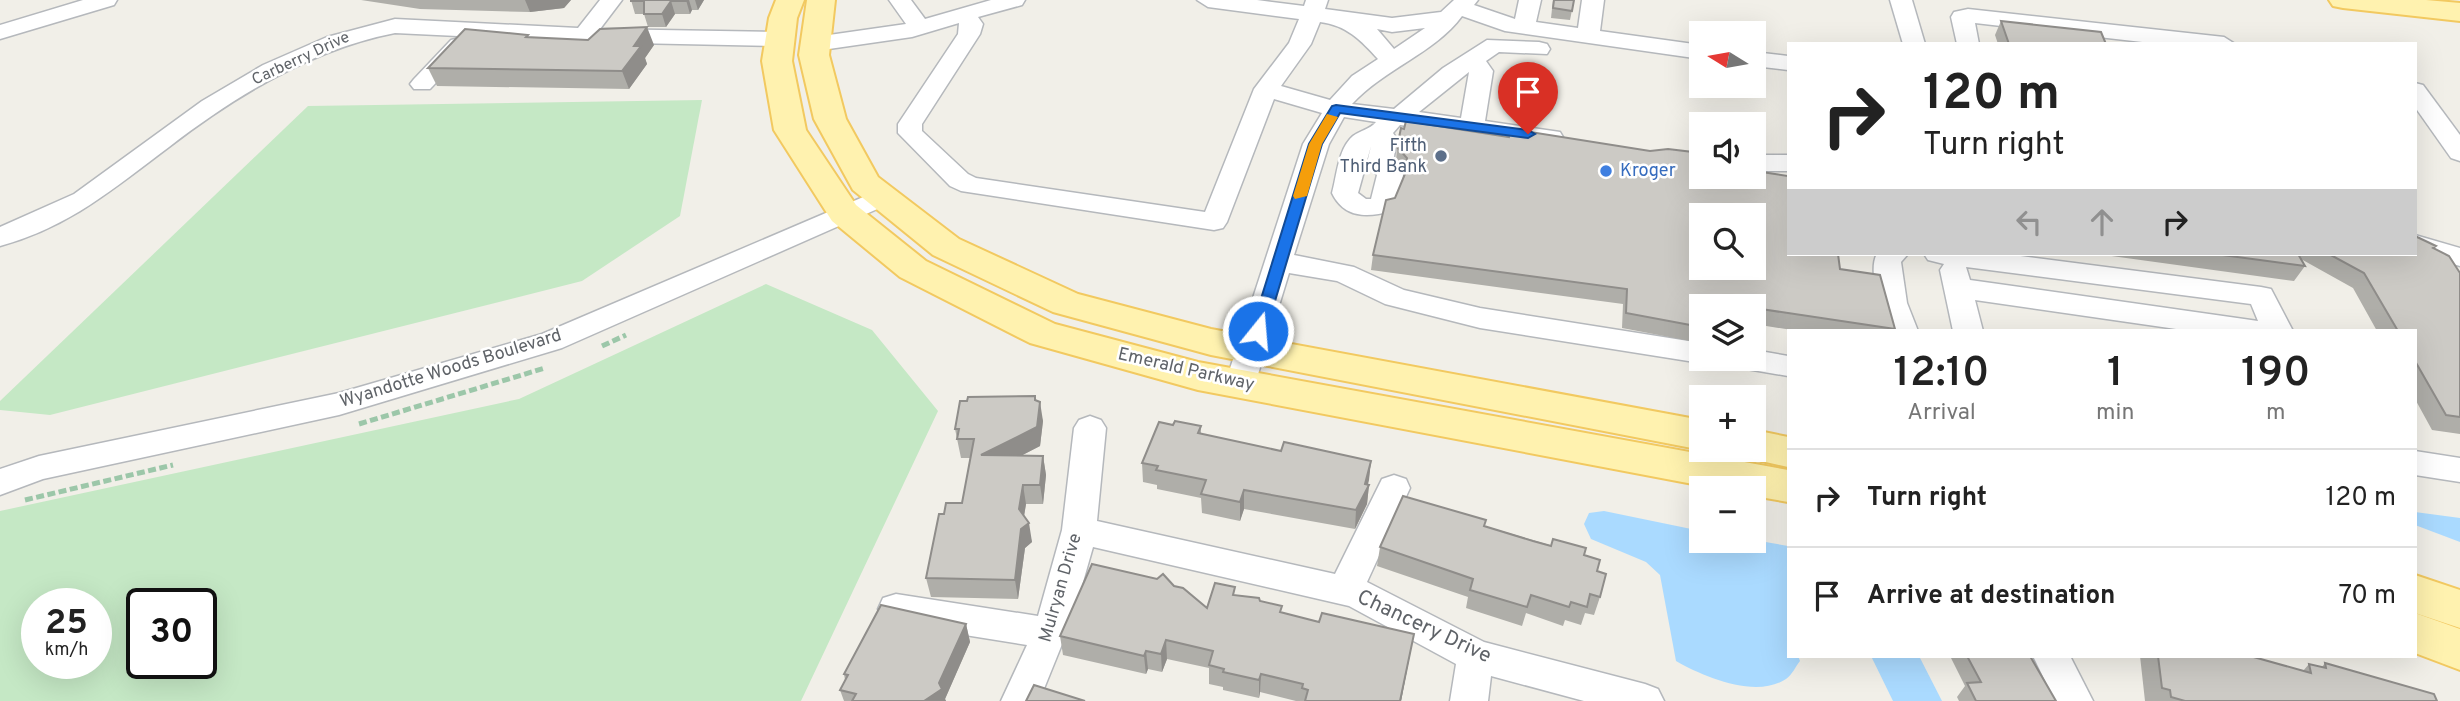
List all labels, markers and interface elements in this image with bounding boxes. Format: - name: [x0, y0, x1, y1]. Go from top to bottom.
- north arrow: [1689, 21, 1766, 98]
- map controls: [1689, 21, 1766, 553]
- street label: Carberry Drive: [249, 28, 353, 90]
- pin: [1498, 62, 1558, 134]
- text: 120 m: [1923, 65, 2060, 127]
- icon: right: [1808, 70, 1899, 161]
- icon: arrive: [1509, 73, 1547, 111]
- button: sound: [1689, 112, 1766, 189]
- text: Turn right: [1923, 126, 2065, 166]
- place label: Fifth Third Bank: [1340, 135, 1427, 179]
- marker: Fifth Third Bank: [1433, 148, 1449, 164]
- place label: Kroger: [1620, 160, 1676, 183]
- marker: Kroger: [1598, 163, 1614, 179]
- button: search: [1689, 203, 1766, 280]
- icon: left: [2010, 203, 2048, 241]
- icon: ahead: [2083, 203, 2121, 241]
- icon: right: [2156, 203, 2194, 241]
- position arrow: [1221, 294, 1295, 368]
- button: layers: [1689, 294, 1766, 371]
- street label: Wyandotte Woods Boulevard: [337, 324, 565, 414]
- street label: Emerald Parkway: [1115, 343, 1257, 397]
- text: 12:10: [1894, 348, 1990, 401]
- text: 1: [2107, 348, 2123, 401]
- text: 190: [2241, 348, 2310, 401]
- button: +: [1689, 385, 1766, 462]
- text: Arrival: [1907, 399, 1976, 428]
- text: min: [2096, 399, 2134, 428]
- text: m: [2266, 399, 2285, 428]
- button: −: [1689, 476, 1766, 553]
- icon: right: [1808, 479, 1846, 517]
- text: Turn right: [1867, 482, 1987, 515]
- text: 120 m: [2326, 482, 2396, 515]
- street label: Mulryan Drive: [1034, 531, 1088, 645]
- icon: arrive: [1808, 577, 1846, 615]
- text: Arrive at destination: [1867, 580, 2115, 613]
- text: 70 m: [2338, 580, 2396, 613]
- street label: Chancery Drive: [1352, 584, 1496, 670]
- speed limit sign: 30: [126, 588, 217, 679]
- text: 25: [45, 602, 88, 646]
- text: km/h: [45, 639, 88, 662]

